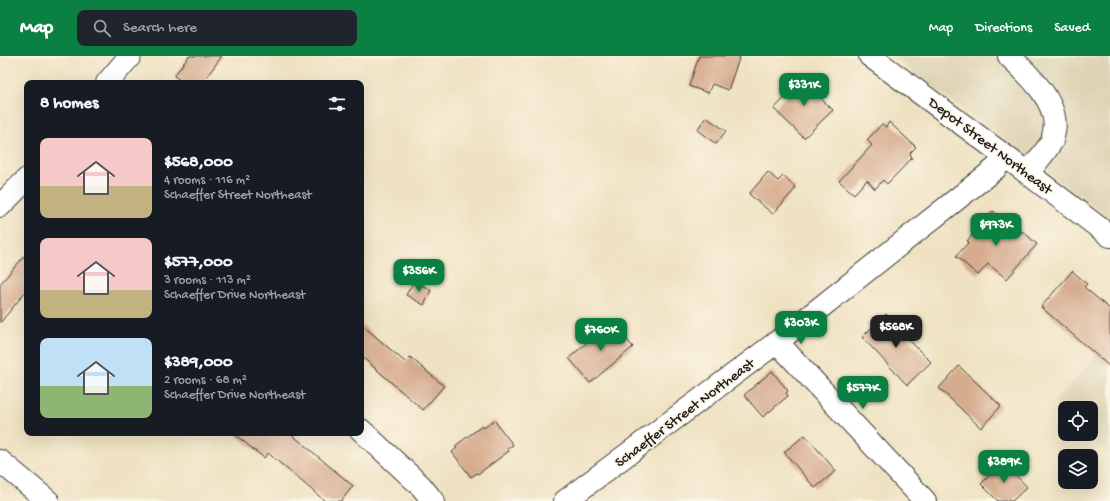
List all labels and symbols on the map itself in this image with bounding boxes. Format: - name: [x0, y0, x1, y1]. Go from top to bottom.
- pin: $331K: [776, 73, 832, 107]
- street label: Depot Street Northeast: [923, 93, 1057, 200]
- pin: $973K: [968, 213, 1024, 247]
- pin: $356K: [391, 259, 447, 293]
- pin: $303K: [773, 311, 829, 345]
- pin: $568K: [868, 315, 924, 349]
- pin: $760K: [573, 318, 629, 352]
- street label: Schaeffer Street Northeast: [612, 354, 760, 472]
- pin: $577K: [835, 376, 891, 410]
- pin: $389K: [976, 450, 1032, 484]

